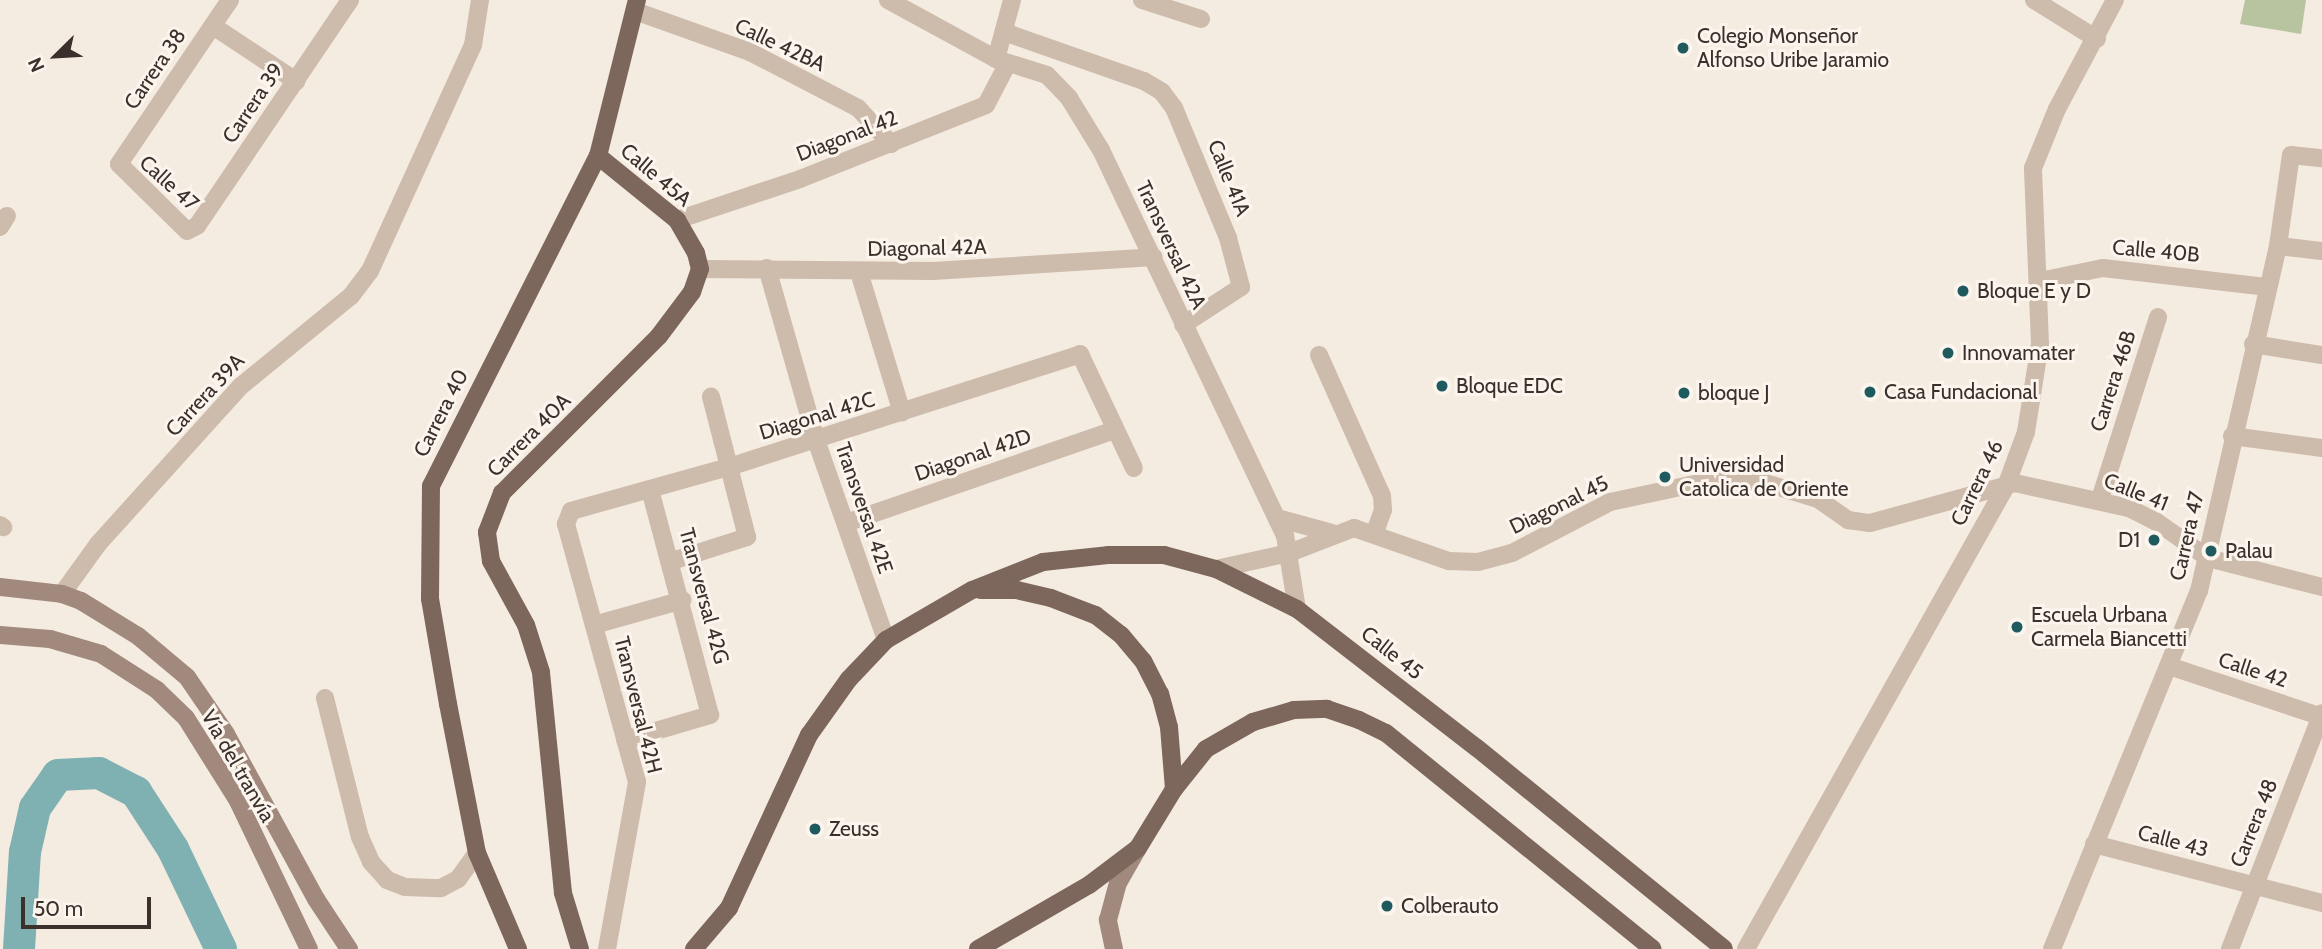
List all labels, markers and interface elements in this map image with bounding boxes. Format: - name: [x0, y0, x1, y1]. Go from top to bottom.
- street label: Calle 42BA: [731, 13, 829, 77]
- north arrow: [21, 21, 91, 91]
- place label: Colegio Monseñor Alfonso Uribe Jaramio: [1697, 23, 1889, 73]
- street label: Carrera 38: [119, 24, 191, 114]
- marker: Colegio Monseñor Alfonso Uribe Jaramio: [1675, 40, 1691, 56]
- text: N: [23, 54, 50, 76]
- street label: Carrera 39: [217, 58, 289, 148]
- street label: Diagonal 42: [793, 105, 901, 167]
- street label: Calle 41A: [1202, 136, 1256, 220]
- street label: Calle 45A: [615, 138, 697, 212]
- street label: Calle 47: [134, 150, 204, 216]
- street label: Transversal 42A: [1130, 177, 1212, 313]
- street label: Diagonal 42A: [867, 234, 987, 262]
- street label: Calle 40B: [2111, 235, 2201, 267]
- place label: Bloque E y D: [1977, 278, 2091, 304]
- marker: Bloque E y D: [1955, 283, 1971, 299]
- street label: Carrera 46B: [2085, 327, 2141, 435]
- place label: Innovamater: [1962, 340, 2075, 366]
- marker: Innovamater: [1940, 345, 1956, 361]
- street label: Carrera 39A: [160, 348, 250, 442]
- street label: Carrera 40: [408, 365, 474, 461]
- place label: Bloque EDC: [1456, 373, 1563, 399]
- marker: Bloque EDC: [1434, 378, 1450, 394]
- place label: Casa Fundacional: [1884, 379, 2037, 405]
- place label: bloque J: [1698, 380, 1770, 406]
- marker: Casa Fundacional: [1862, 384, 1878, 400]
- marker: bloque J: [1676, 385, 1692, 401]
- street label: Diagonal 42C: [756, 387, 878, 445]
- street label: Carrera 40A: [482, 388, 576, 482]
- street label: Diagonal 42D: [911, 423, 1035, 487]
- street label: Carrera 46: [1945, 436, 2009, 530]
- street label: Transversal 42E: [830, 439, 898, 577]
- place label: Universidad Catolica de Oriente: [1679, 452, 1848, 502]
- street label: Calle 41: [2100, 468, 2172, 516]
- marker: Universidad Catolica de Oriente: [1657, 469, 1673, 485]
- street label: Diagonal 45: [1506, 470, 1612, 540]
- street label: Carrera 47: [2165, 489, 2209, 583]
- street label: Transversal 42G: [674, 525, 734, 667]
- place label: D1: [2118, 527, 2140, 553]
- marker: D1: [2146, 532, 2162, 548]
- place label: Palau: [2225, 538, 2273, 564]
- marker: Palau: [2203, 543, 2219, 559]
- place label: Escuela Urbana Carmela Biancetti: [2031, 602, 2187, 652]
- marker: Escuela Urbana Carmela Biancetti: [2009, 619, 2025, 635]
- street label: Calle 45: [1356, 621, 1428, 685]
- street label: Transversal 42H: [609, 634, 667, 776]
- street label: Calle 42: [2215, 647, 2291, 693]
- street label: Vía del tranvía: [196, 706, 280, 826]
- street label: Carrera 48: [2225, 775, 2283, 871]
- place label: Zeuss: [829, 816, 879, 842]
- street label: Calle 43: [2135, 820, 2211, 862]
- marker: Zeuss: [807, 821, 823, 837]
- scale bar: [24, 883, 154, 927]
- place label: Colberauto: [1401, 893, 1499, 919]
- text: 50 m: [34, 896, 83, 921]
- marker: Colberauto: [1379, 898, 1395, 914]

